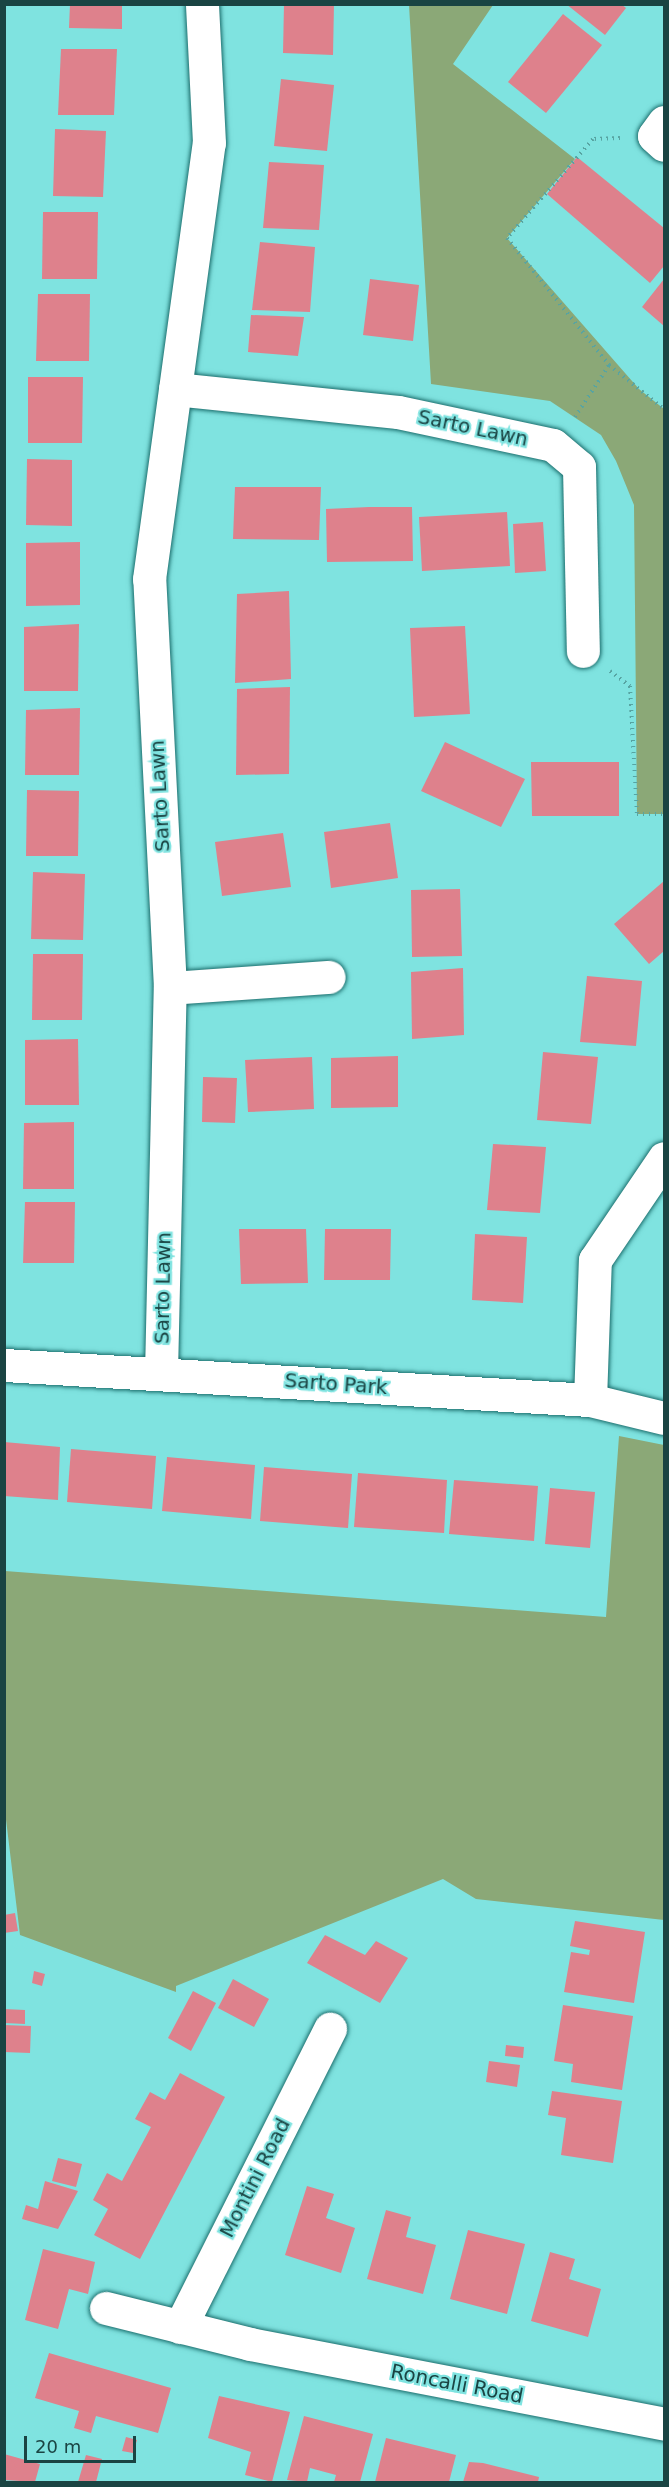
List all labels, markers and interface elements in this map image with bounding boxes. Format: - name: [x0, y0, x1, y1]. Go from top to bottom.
- street label: Sarto Lawn: [416, 405, 530, 451]
- street label: Sarto Lawn: [145, 739, 175, 853]
- street label: Sarto Lawn: [150, 1232, 176, 1344]
- street label: Sarto Park: [284, 1368, 388, 1400]
- street label: Montini Road: [215, 2114, 295, 2242]
- street label: Roncalli Road: [389, 2359, 525, 2409]
- scale bar: [27, 2424, 140, 2462]
- text: 20 m: [35, 2436, 81, 2457]

